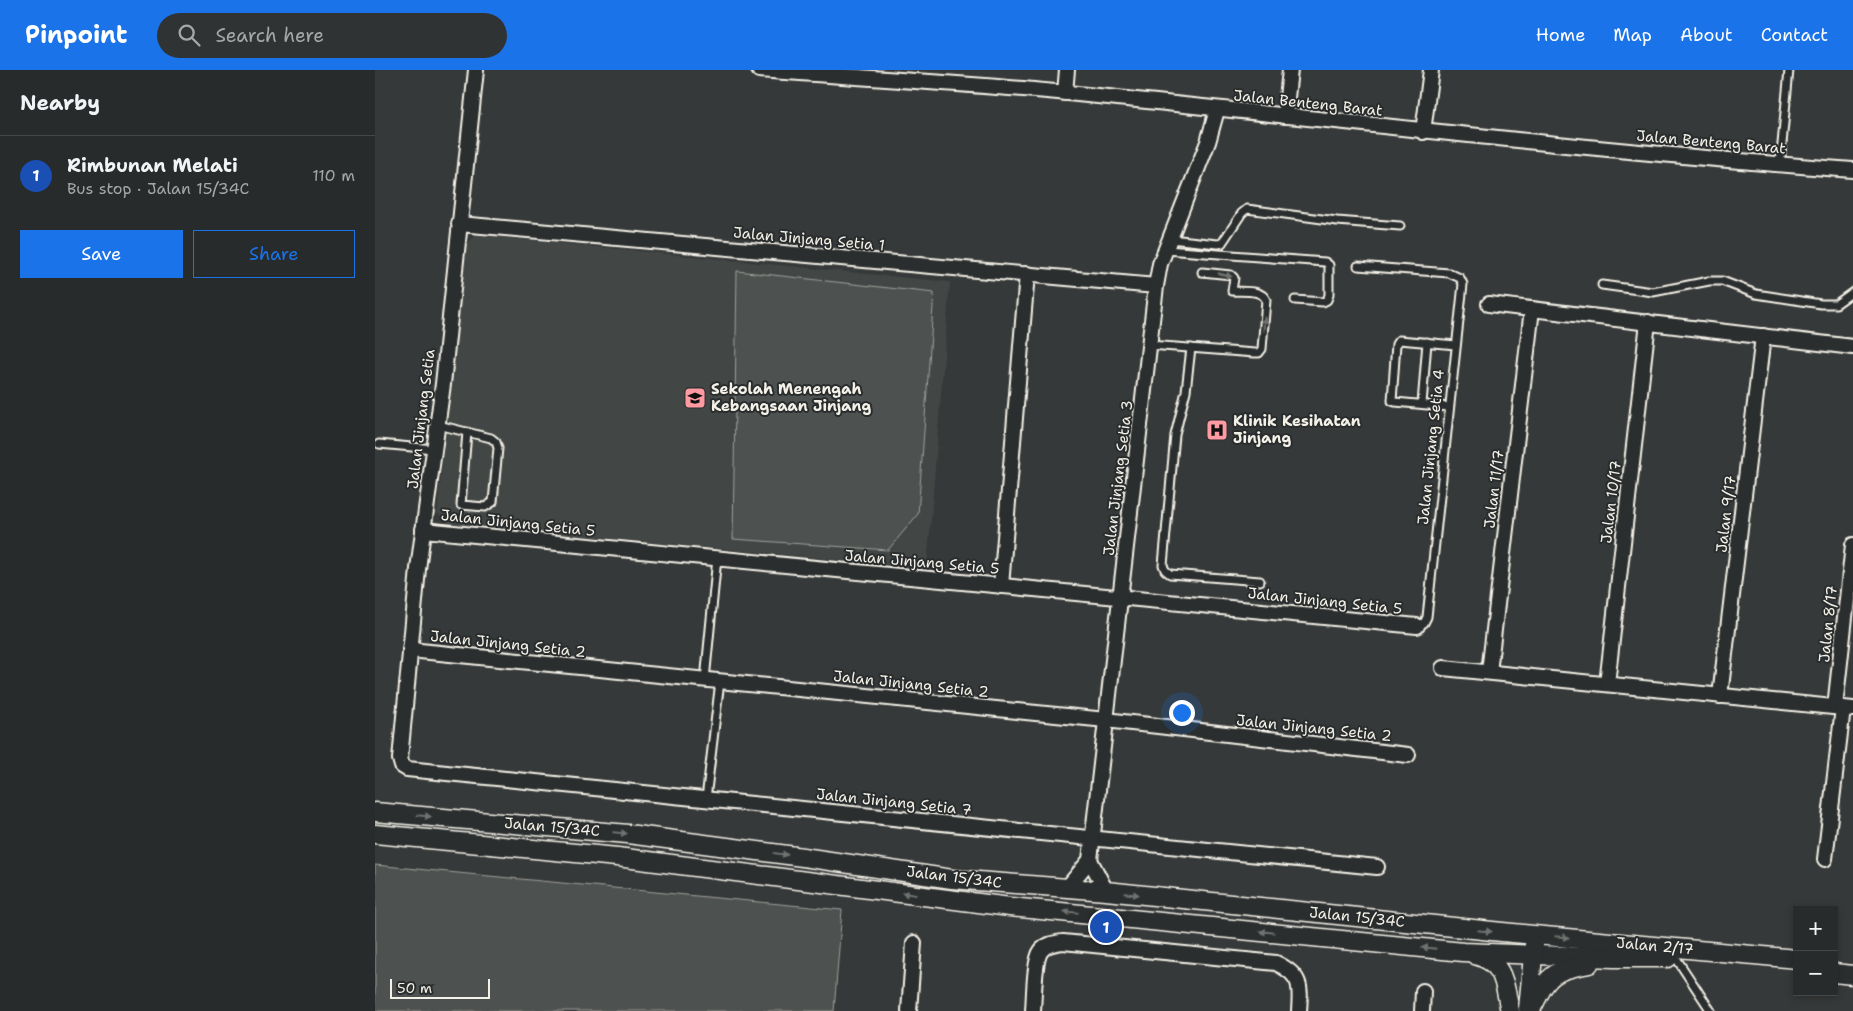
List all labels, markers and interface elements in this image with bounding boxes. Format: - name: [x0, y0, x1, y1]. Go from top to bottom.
- search box: [157, 13, 507, 58]
- text: Pinpoint: [25, 19, 127, 51]
- icon: search: [175, 21, 203, 49]
- text: Search here: [215, 23, 324, 48]
- text: Home: [1536, 23, 1585, 47]
- text: Map: [1613, 23, 1652, 47]
- text: About: [1680, 23, 1733, 47]
- text: Contact: [1761, 23, 1828, 47]
- street label: Jalan Benteng Barat: [1232, 85, 1384, 121]
- text: Nearby: [20, 89, 100, 117]
- street label: Jalan Benteng Barat: [1636, 126, 1786, 158]
- text: Rimbunan Melati: [67, 153, 238, 178]
- text: 1: [32, 165, 40, 186]
- text: 110 m: [312, 165, 355, 186]
- text: Bus stop · Jalan 15/34C: [67, 178, 249, 199]
- street label: Jalan Jinjang Setia 1: [732, 222, 886, 256]
- button: Save: [20, 230, 183, 278]
- button: Share: [193, 230, 355, 278]
- one-way arrow: [1217, 271, 1233, 279]
- one-way arrow: [1260, 316, 1268, 332]
- street label: Jalan Jinjang Setia: [402, 347, 440, 490]
- street label: Jalan Jinjang Setia 4: [1413, 368, 1449, 526]
- place label: Sekolah Menengah Kebangsaan Jinjang: [711, 379, 871, 416]
- school or university icon: Sekolah Menengah Kebangsaan Jinjang: [683, 386, 707, 410]
- street label: Jalan Jinjang Setia 3: [1099, 399, 1137, 557]
- place label: Klinik Kesihatan Jinjang: [1233, 411, 1361, 448]
- hospital icon: Klinik Kesihatan Jinjang: [1205, 418, 1229, 442]
- street label: Jalan 11/17: [1479, 449, 1509, 529]
- street label: Jalan 10/17: [1596, 459, 1626, 545]
- street label: Jalan 9/17: [1711, 474, 1741, 554]
- street label: Jalan Jinjang Setia 5: [440, 505, 596, 541]
- street label: Jalan Jinjang Setia 5: [844, 545, 1000, 579]
- street label: Jalan Jinjang Setia 5: [1247, 583, 1403, 619]
- street label: Jalan 8/17: [1814, 584, 1842, 664]
- street label: Jalan Jinjang Setia 2: [429, 626, 587, 662]
- street label: Jalan Jinjang Setia 2: [832, 666, 990, 702]
- your location: [1169, 700, 1195, 726]
- street label: Jalan Jinjang Setia 2: [1235, 710, 1393, 746]
- street label: Jalan Jinjang Setia 7: [815, 784, 973, 820]
- one-way arrow: [416, 812, 432, 820]
- street label: Jalan 15/34C: [503, 813, 601, 841]
- one-way arrow: [613, 830, 629, 838]
- one-way arrow: [774, 850, 790, 858]
- street label: Jalan 15/34C: [905, 861, 1003, 893]
- one-way arrow: [901, 889, 917, 897]
- one-way arrow: [1124, 890, 1140, 898]
- street label: Jalan 15/34C: [1308, 902, 1406, 932]
- map controls: [1793, 906, 1838, 996]
- button: +: [1793, 906, 1838, 951]
- one-way arrow: [1062, 908, 1078, 916]
- pin: 1: [1090, 908, 1122, 946]
- one-way arrow: [1477, 927, 1493, 935]
- one-way arrow: [1259, 928, 1275, 936]
- street label: Jalan 2/17: [1615, 933, 1695, 959]
- one-way arrow: [1554, 934, 1570, 942]
- one-way arrow: [1421, 944, 1437, 952]
- button: −: [1793, 951, 1838, 996]
- scale bar: [390, 976, 490, 999]
- text: 50 m: [397, 979, 432, 997]

